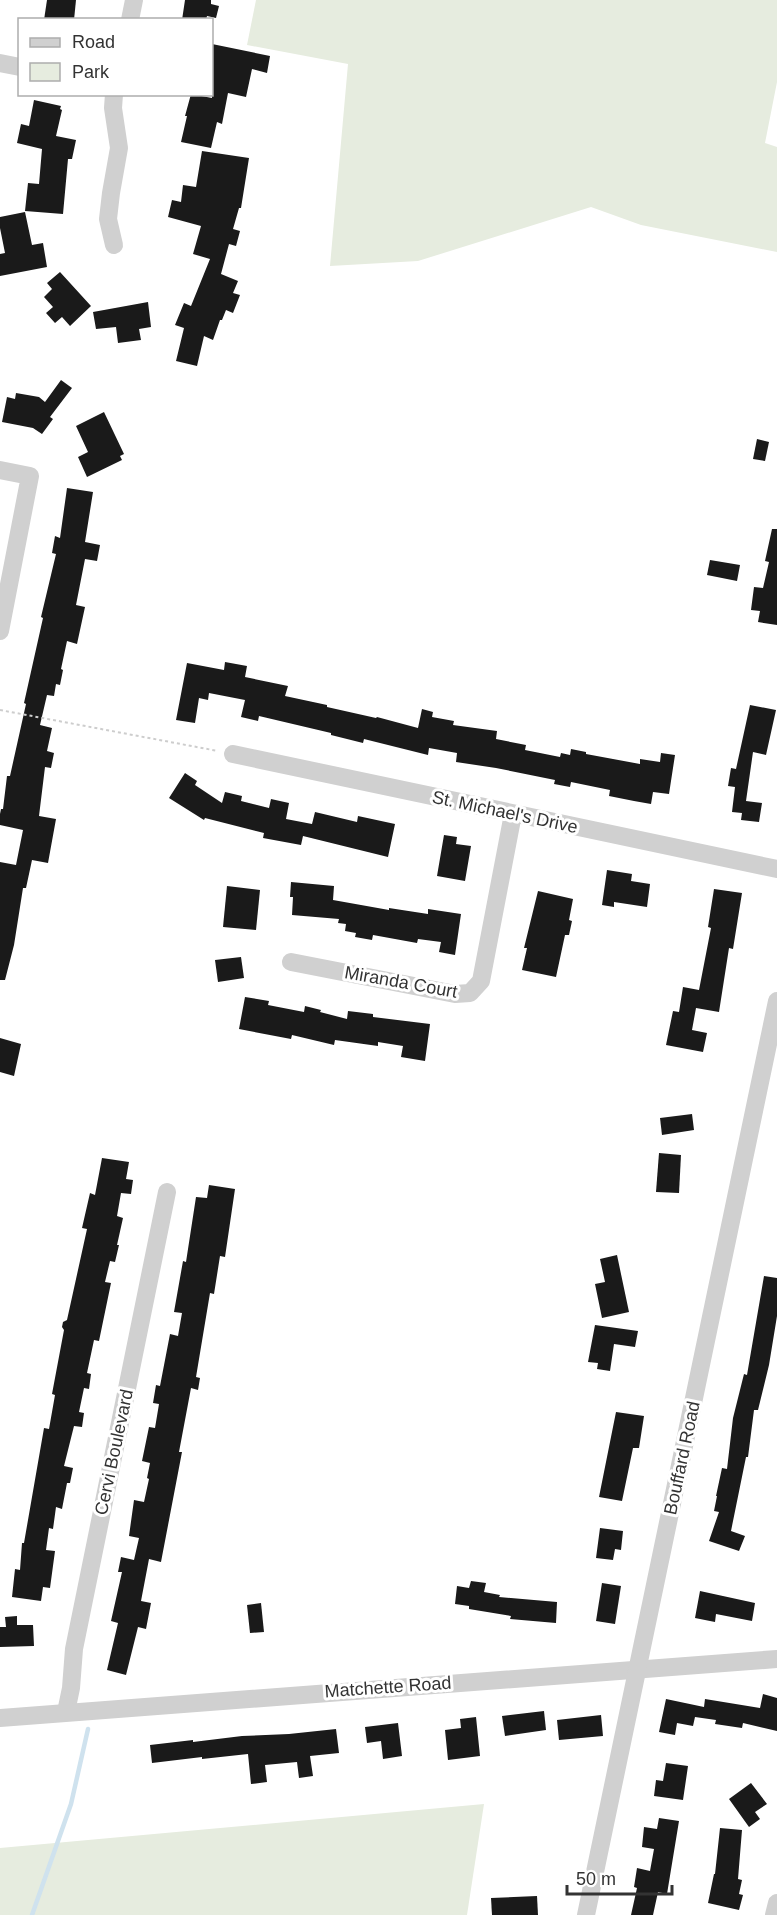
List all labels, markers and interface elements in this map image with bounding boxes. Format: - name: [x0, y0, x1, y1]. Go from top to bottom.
- legend: [18, 18, 213, 96]
- text: Road: [72, 32, 115, 52]
- text: Park: [72, 62, 110, 82]
- street label: St. Michael's Drive: [430, 787, 580, 837]
- street label: Miranda Court: [343, 962, 459, 1002]
- street label: Cervi Boulevard: [91, 1387, 137, 1517]
- street label: Bouffard Road: [660, 1399, 704, 1517]
- street label: Matchette Road: [324, 1673, 452, 1701]
- scale bar: [567, 1858, 672, 1896]
- text: 50 m: [576, 1869, 616, 1889]

